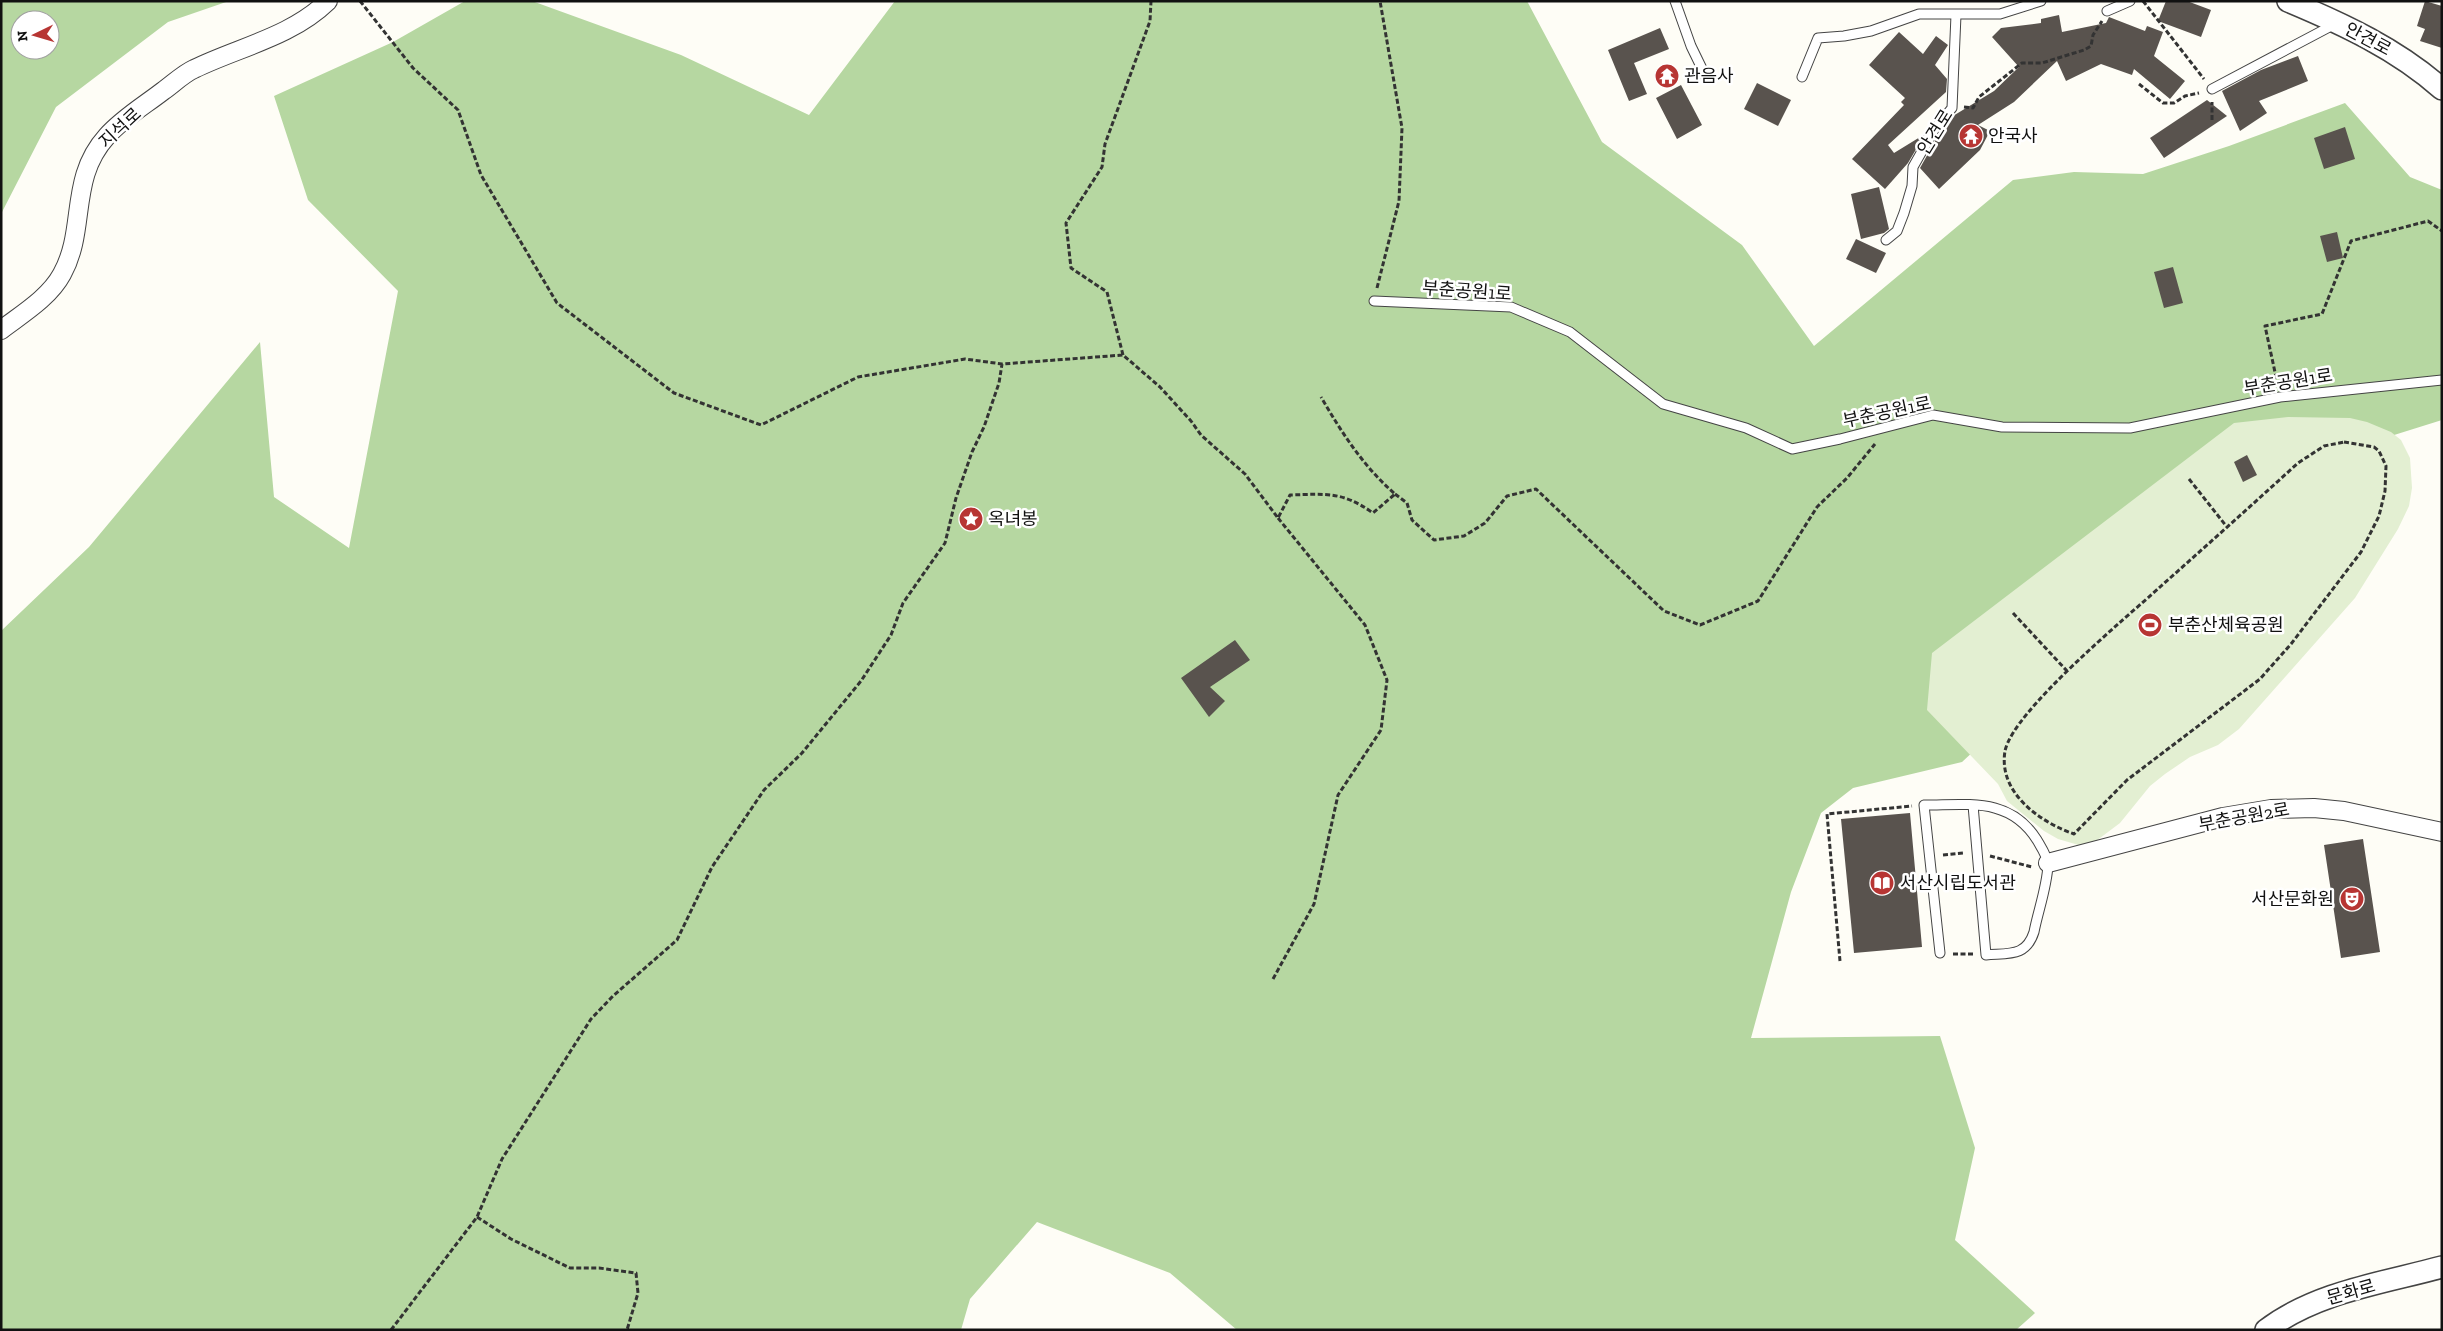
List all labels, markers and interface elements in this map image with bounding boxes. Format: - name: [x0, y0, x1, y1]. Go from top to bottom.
- north arrow: [10, 10, 60, 60]
- street label: 안견로: [2341, 18, 2395, 60]
- text: N: [14, 30, 31, 42]
- temple icon: 관음사: [1654, 63, 1680, 89]
- place label: 관음사: [1684, 65, 1734, 87]
- street label: 지석로: [94, 103, 146, 153]
- street label: 안견로: [1913, 105, 1957, 159]
- temple icon: 안국사: [1958, 123, 1984, 149]
- place label: 안국사: [1988, 125, 2038, 147]
- street label: 부춘공원1로: [1421, 277, 1513, 305]
- street label: 부춘공원1로: [2242, 364, 2334, 400]
- street label: 부춘공원1로: [1841, 392, 1933, 432]
- place icon: 옥녀봉: [958, 506, 984, 532]
- place label: 옥녀봉: [988, 508, 1038, 530]
- sports icon: 부춘산체육공원: [2137, 612, 2163, 638]
- place label: 부춘산체육공원: [2168, 614, 2284, 636]
- street label: 부춘공원2로: [2197, 798, 2291, 836]
- library icon: 서산시립도서관: [1869, 870, 1895, 896]
- place label: 서산시립도서관: [1900, 872, 2016, 894]
- theatre icon: 서산문화원: [2339, 886, 2365, 912]
- place label: 서산문화원: [2251, 888, 2334, 910]
- street label: 문화로: [2324, 1275, 2378, 1309]

